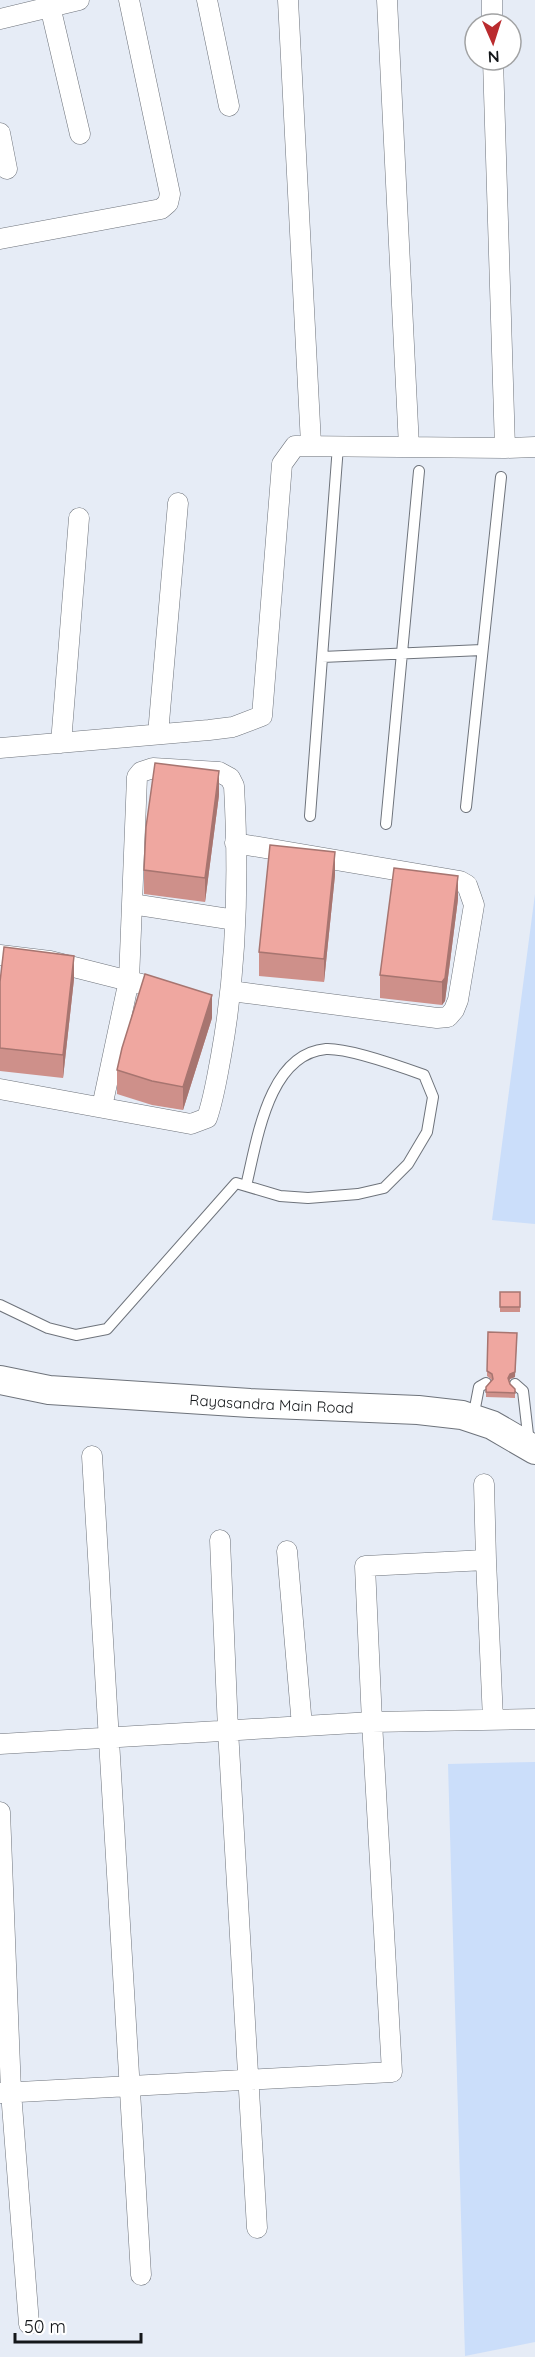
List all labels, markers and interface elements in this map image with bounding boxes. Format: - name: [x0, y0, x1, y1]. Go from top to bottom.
- north arrow: [463, 12, 523, 72]
- text: N: [487, 47, 500, 67]
- street label: Rayasandra Main Road: [189, 1390, 354, 1417]
- scale bar: [15, 2306, 141, 2344]
- text: 50 m: [24, 2315, 66, 2338]

